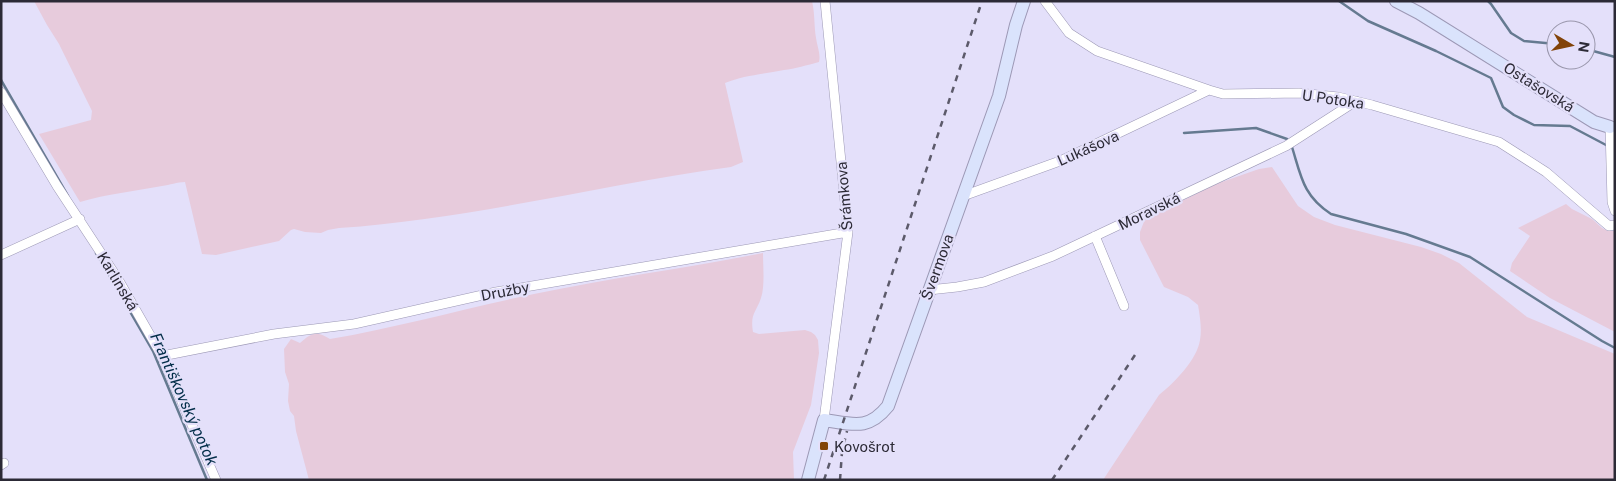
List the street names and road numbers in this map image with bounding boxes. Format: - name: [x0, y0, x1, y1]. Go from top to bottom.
- street label: Ostašovská: [1501, 59, 1577, 115]
- street label: U Potoka: [1301, 86, 1365, 112]
- street label: Lukášova: [1055, 127, 1121, 169]
- street label: Šrámkova: [833, 161, 855, 231]
- street label: Moravská: [1115, 189, 1183, 233]
- street label: Švermova: [917, 232, 957, 302]
- street label: Karlinská: [94, 249, 142, 313]
- street label: Družby: [479, 278, 531, 304]

